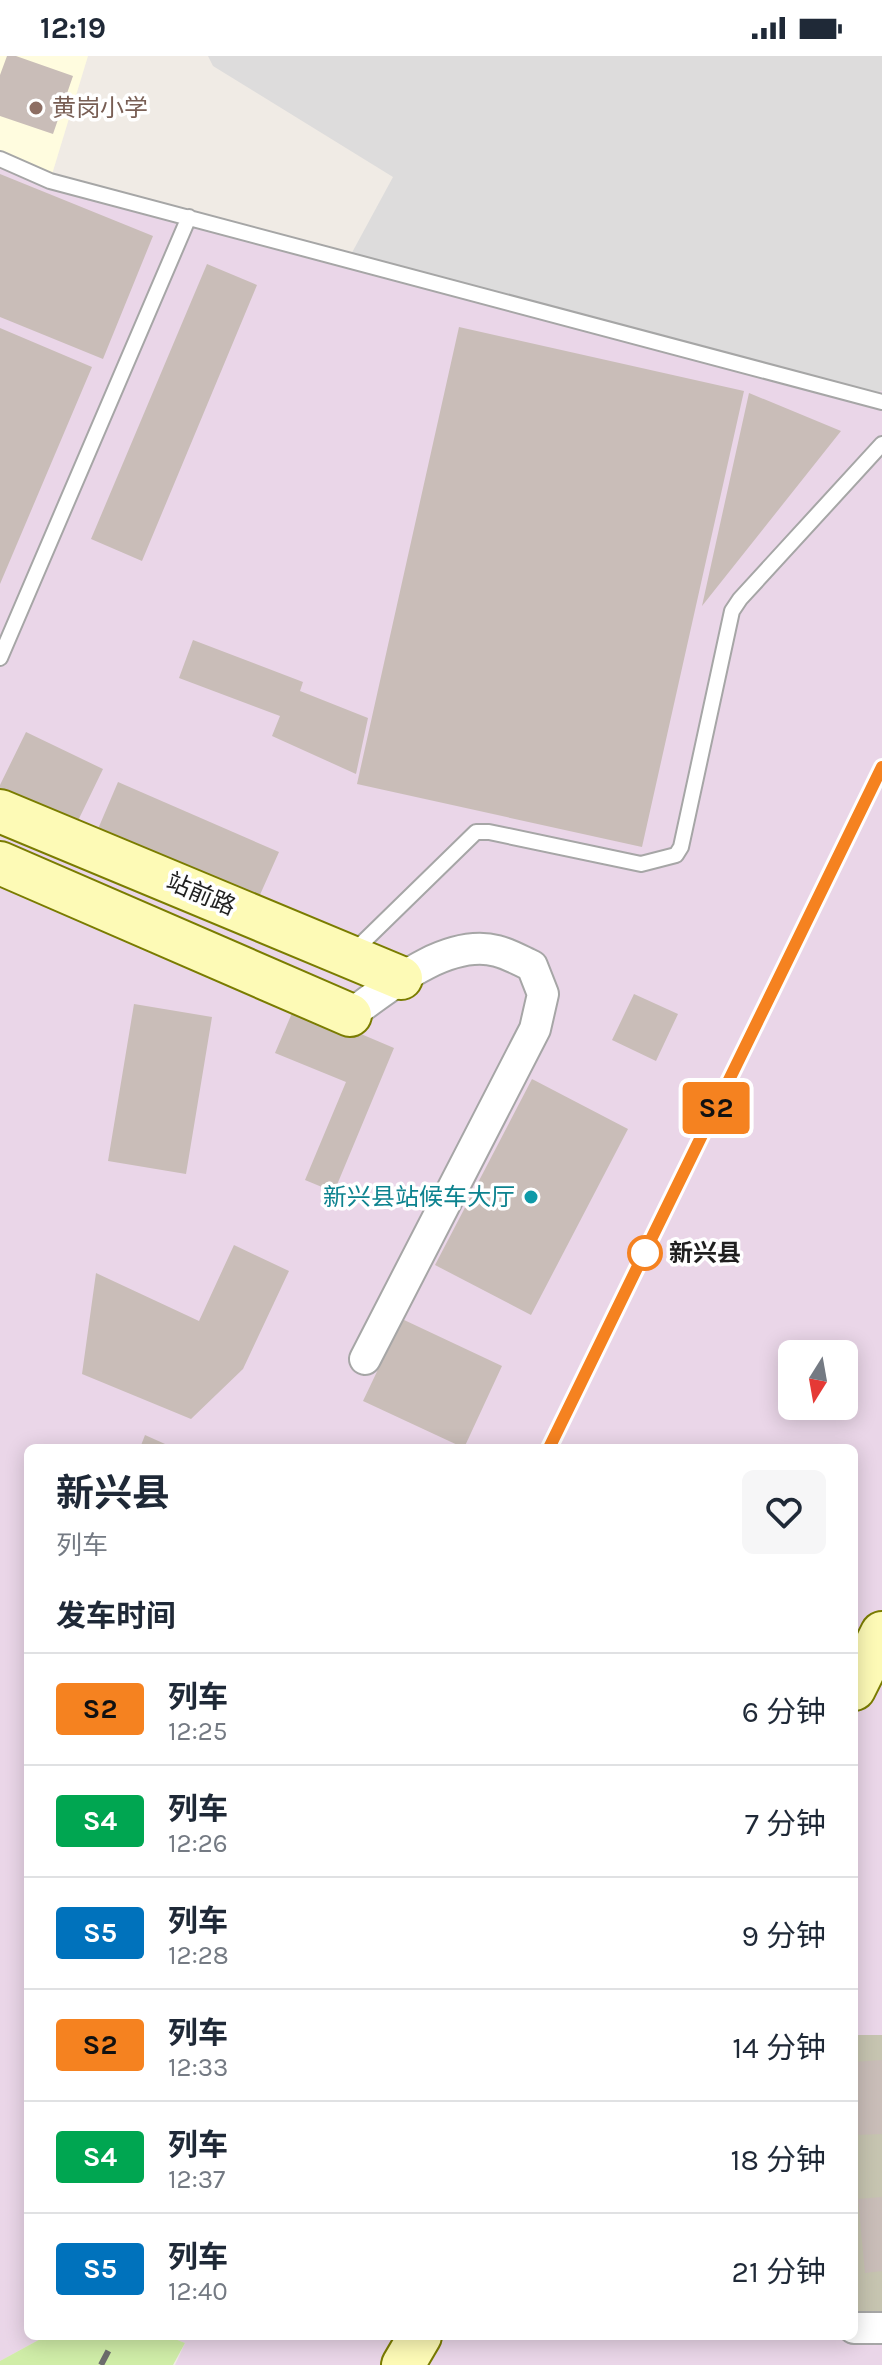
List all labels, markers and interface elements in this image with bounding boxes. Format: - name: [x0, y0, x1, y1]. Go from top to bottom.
- text: 12:19: [40, 10, 106, 46]
- place label: 黄岗小学: [52, 94, 148, 122]
- marker: 黄岗小学: [27, 99, 45, 117]
- street label: 站前路: [162, 867, 240, 921]
- line badge: S2: [680, 1082, 752, 1134]
- text: S2: [699, 1091, 733, 1124]
- place label: 新兴县站候车大厅: [323, 1183, 515, 1211]
- marker: 新兴县站候车大厅: [522, 1188, 540, 1206]
- marker: 新兴县: [628, 1236, 662, 1270]
- place label: 新兴县: [669, 1239, 741, 1267]
- north arrow: [778, 1340, 858, 1420]
- map controls: [778, 1340, 858, 1420]
- button: heart: [742, 1470, 826, 1554]
- text: 新兴县: [56, 1471, 170, 1516]
- text: 列车: [56, 1530, 108, 1561]
- text: 发车时间: [56, 1598, 176, 1634]
- text: 列车: [168, 1679, 228, 1715]
- text: S2: [83, 1692, 117, 1725]
- text: 6 分钟: [742, 1694, 826, 1730]
- text: 12:25: [168, 1716, 227, 1747]
- text: 列车: [168, 1791, 228, 1827]
- text: S4: [83, 1804, 117, 1837]
- text: 7 分钟: [745, 1806, 826, 1842]
- text: 12:26: [168, 1828, 228, 1859]
- text: 列车: [168, 1903, 228, 1939]
- text: S5: [83, 1916, 117, 1949]
- text: 9 分钟: [741, 1918, 826, 1954]
- text: 12:28: [168, 1940, 229, 1971]
- text: 列车: [168, 2015, 228, 2051]
- text: S2: [83, 2028, 117, 2061]
- text: 14 分钟: [732, 2030, 826, 2066]
- text: 12:33: [168, 2052, 228, 2083]
- text: 列车: [168, 2127, 228, 2163]
- text: S4: [83, 2140, 117, 2173]
- text: 18 分钟: [731, 2142, 826, 2178]
- text: 12:37: [168, 2164, 225, 2195]
- text: 列车: [168, 2239, 228, 2275]
- text: S5: [83, 2252, 117, 2285]
- text: 21 分钟: [732, 2254, 826, 2290]
- text: 12:40: [168, 2276, 228, 2307]

